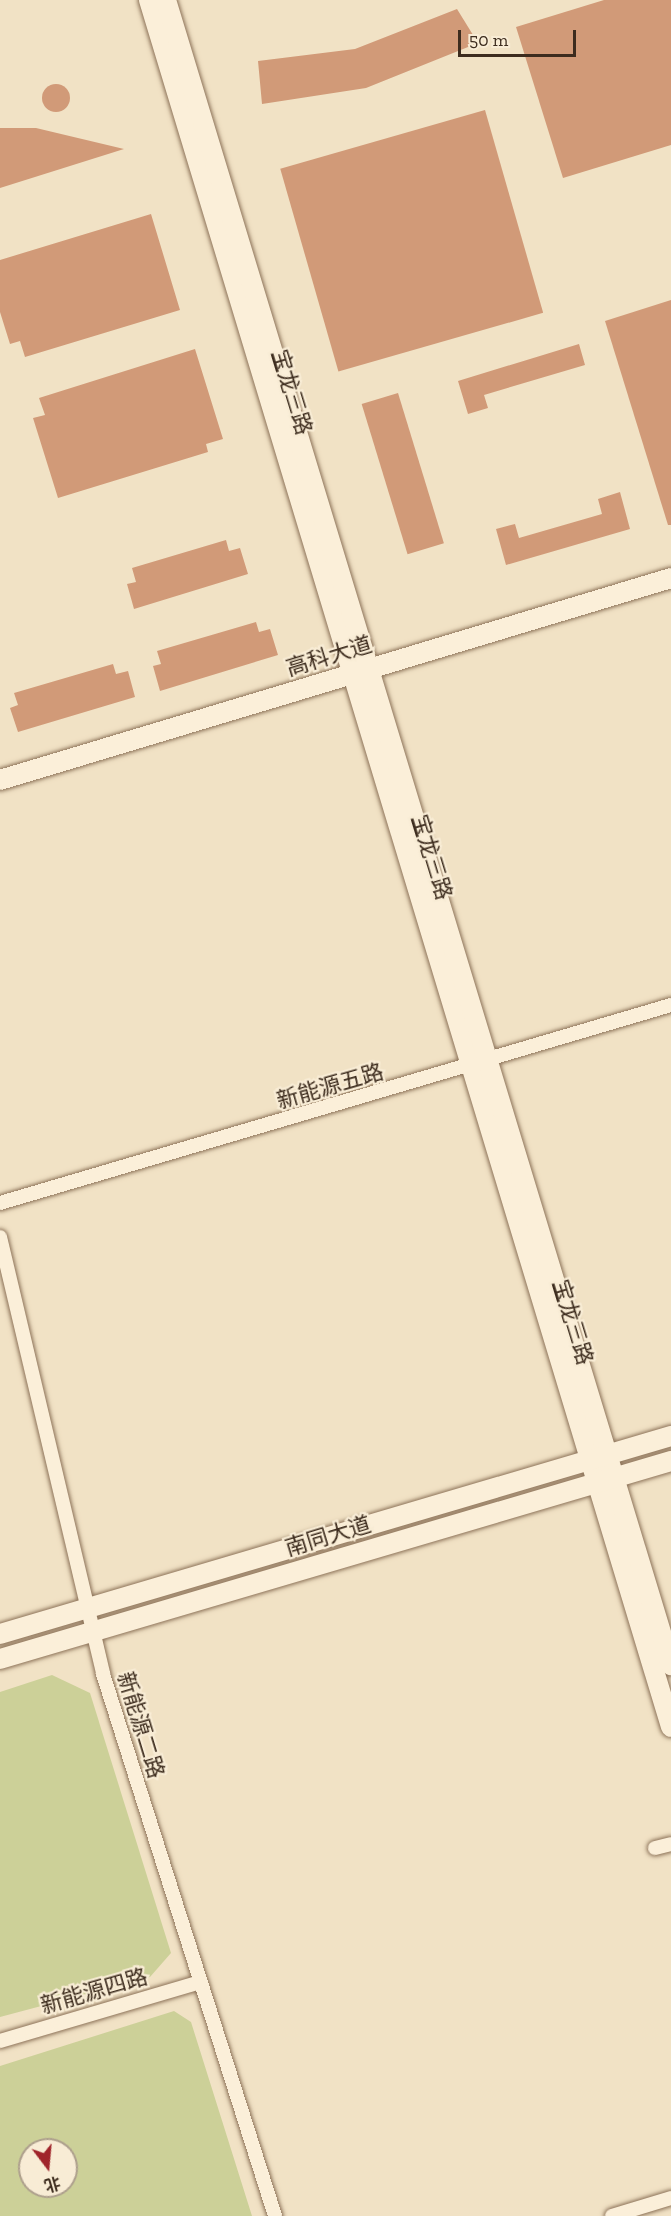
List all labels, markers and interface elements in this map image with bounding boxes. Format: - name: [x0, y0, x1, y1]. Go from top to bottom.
- scale bar: [461, 18, 580, 56]
- text: 50 m: [469, 29, 508, 51]
- street label: 宝龙三路: [267, 346, 317, 438]
- street label: 高科大道: [283, 631, 375, 681]
- street label: 宝龙三路: [407, 811, 457, 903]
- street label: 新能源五路: [273, 1058, 387, 1114]
- street label: 宝龙三路: [548, 1276, 598, 1368]
- street label: 南同大道: [282, 1511, 374, 1561]
- street label: 新能源二路: [112, 1669, 170, 1781]
- street label: 新能源四路: [37, 1963, 151, 2019]
- north arrow: [18, 2138, 78, 2198]
- text: 北: [42, 2173, 63, 2195]

